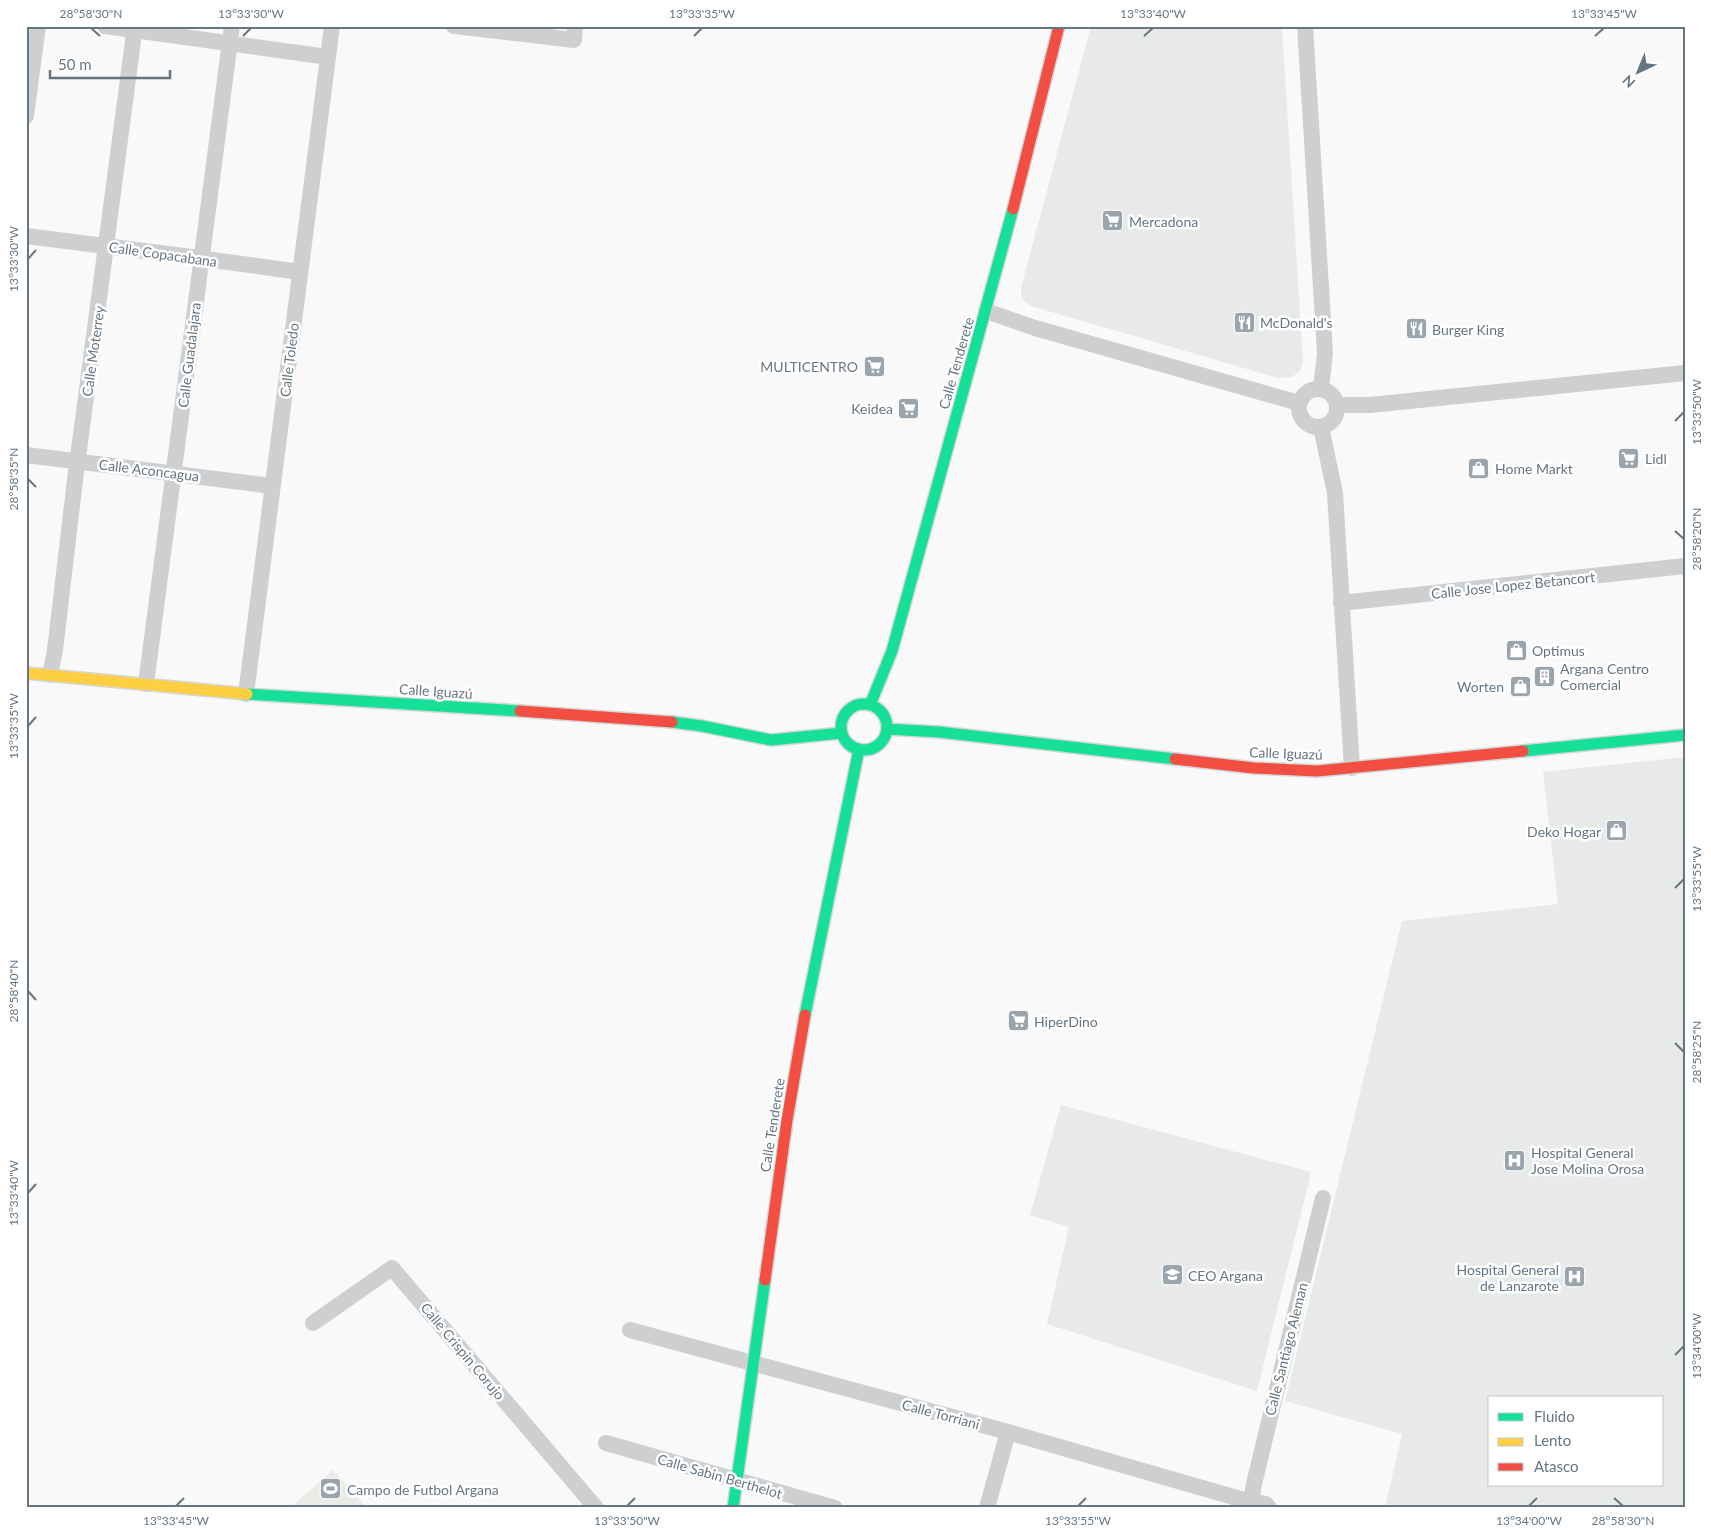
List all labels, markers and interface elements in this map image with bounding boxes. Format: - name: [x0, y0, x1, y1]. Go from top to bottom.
- text: 28°58'30"N: [60, 6, 122, 21]
- text: 13°33'30"W: [218, 6, 285, 21]
- text: 13°33'35"W: [669, 6, 736, 21]
- text: 13°33'40"W: [1120, 6, 1187, 21]
- text: 13°33'45"W: [1571, 6, 1638, 21]
- scale bar: [50, 48, 170, 80]
- north arrow: [1614, 48, 1664, 98]
- text: 50 m: [58, 55, 92, 73]
- text: N: [1619, 72, 1638, 92]
- supermarket icon: Mercadona: [1101, 209, 1125, 233]
- place label: Mercadona: [1129, 213, 1198, 230]
- text: 13°33'30"W: [6, 225, 21, 292]
- street label: Calle Copacabana: [108, 238, 218, 270]
- street label: Calle Guadalajara: [174, 301, 204, 409]
- street label: Calle Moterrey: [78, 304, 108, 397]
- restaurant icon: McDonald's: [1232, 310, 1256, 334]
- place label: McDonald's: [1260, 314, 1333, 331]
- street label: Calle Tenderete: [935, 315, 977, 411]
- restaurant icon: Burger King: [1404, 317, 1428, 341]
- place label: Burger King: [1432, 321, 1504, 338]
- street label: Calle Toledo: [276, 322, 302, 398]
- supermarket icon: MULTICENTRO: [862, 354, 886, 378]
- place label: MULTICENTRO: [760, 358, 858, 375]
- text: 13°33'50"W: [1689, 378, 1704, 445]
- supermarket icon: Keidea: [897, 396, 921, 420]
- place label: Keidea: [851, 400, 893, 417]
- supermarket icon: Lidl: [1617, 446, 1641, 470]
- text: 28°58'35"N: [6, 448, 21, 510]
- place label: Lidl: [1645, 450, 1667, 467]
- street label: Calle Aconcagua: [98, 455, 200, 485]
- shop icon: Home Markt: [1467, 456, 1491, 480]
- place label: Home Markt: [1495, 460, 1573, 477]
- text: 28°58'20"N: [1689, 508, 1704, 570]
- street label: Calle Jose Lopez Betancort: [1430, 568, 1596, 602]
- shop icon: Optimus: [1504, 638, 1528, 662]
- place label: Optimus: [1532, 642, 1585, 659]
- place label: Argana Centro Comercial: [1560, 660, 1649, 693]
- building icon: Argana Centro Comercial: [1532, 664, 1556, 688]
- shop icon: Worten: [1508, 674, 1532, 698]
- place label: Worten: [1457, 678, 1504, 695]
- street label: Calle Iguazú: [399, 680, 473, 702]
- text: 13°33'35"W: [6, 692, 21, 759]
- street label: Calle Iguazú: [1249, 743, 1323, 763]
- shop icon: Deko Hogar: [1605, 819, 1629, 843]
- place label: Deko Hogar: [1527, 823, 1601, 840]
- text: 13°33'55"W: [1689, 845, 1704, 912]
- text: 28°58'40"N: [6, 960, 21, 1022]
- supermarket icon: HiperDino: [1006, 1009, 1030, 1033]
- place label: HiperDino: [1034, 1013, 1098, 1030]
- text: 28°58'25"N: [1689, 1021, 1704, 1083]
- street label: Calle Tenderete: [756, 1077, 788, 1173]
- place label: Hospital General Jose Molina Orosa: [1531, 1144, 1644, 1177]
- hospital icon: Hospital General Jose Molina Orosa: [1503, 1148, 1527, 1172]
- text: 13°33'40"W: [6, 1159, 21, 1226]
- place label: Hospital General de Lanzarote: [1456, 1261, 1559, 1294]
- school or university icon: CEO Argana: [1160, 1263, 1184, 1287]
- hospital icon: Hospital General de Lanzarote: [1563, 1265, 1587, 1289]
- place label: CEO Argana: [1188, 1267, 1263, 1284]
- street label: Calle Santiago Aleman: [1261, 1281, 1311, 1417]
- street label: Calle Crispin Corujo: [417, 1299, 509, 1403]
- text: 13°34'00"W: [1689, 1312, 1704, 1379]
- street label: Calle Torriani: [900, 1395, 982, 1433]
- legend: [1488, 1396, 1664, 1486]
- text: Fluido: [1534, 1407, 1575, 1425]
- text: Lento: [1534, 1431, 1571, 1449]
- street label: Calle Sabin Berthelot: [656, 1450, 784, 1502]
- text: Atasco: [1534, 1457, 1579, 1475]
- sports icon: Campo de Futbol Argana: [319, 1477, 343, 1501]
- place label: Campo de Futbol Argana: [347, 1481, 499, 1498]
- text: 13°33'45"W: [143, 1513, 210, 1528]
- text: 13°33'50"W: [594, 1513, 661, 1528]
- text: 13°33'55"W: [1045, 1513, 1112, 1528]
- text: 13°34'00"W: [1496, 1513, 1563, 1528]
- text: 28°58'30"N: [1592, 1513, 1654, 1528]

